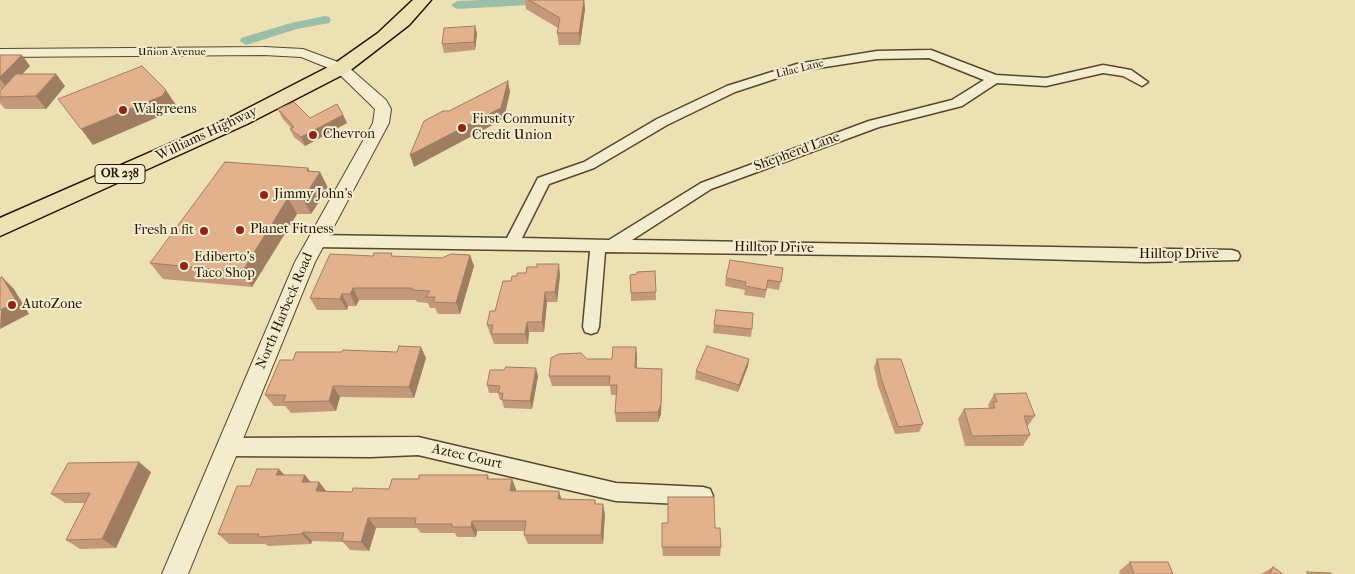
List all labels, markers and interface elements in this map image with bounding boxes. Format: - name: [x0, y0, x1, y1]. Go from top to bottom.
- street label: Union Avenue: [138, 45, 206, 59]
- street label: Lilac Lane: [775, 57, 825, 81]
- place label: Walgreens: [133, 102, 197, 118]
- street label: Williams Highway: [154, 103, 260, 165]
- marker: Walgreens: [117, 104, 129, 116]
- place label: First Community Credit Union: [472, 112, 575, 144]
- marker: First Community Credit Union: [456, 122, 468, 134]
- place label: Chevron: [323, 127, 375, 143]
- marker: Chevron: [307, 129, 319, 141]
- street label: Shepherd Lane: [752, 129, 842, 175]
- road number: OR 238: [95, 164, 145, 183]
- place label: Jimmy John's: [274, 187, 352, 203]
- marker: Jimmy John's: [258, 189, 270, 201]
- place label: Planet Fitness: [250, 222, 334, 238]
- place label: Fresh n fit: [134, 223, 194, 239]
- marker: Planet Fitness: [234, 224, 246, 236]
- marker: Fresh n fit: [198, 225, 210, 237]
- street label: Hilltop Drive: [734, 239, 814, 257]
- street label: Hilltop Drive: [1139, 247, 1219, 263]
- place label: Ediberto's Taco Shop: [194, 250, 255, 282]
- street label: North Harbeck Road: [253, 250, 317, 372]
- marker: Ediberto's Taco Shop: [178, 260, 190, 272]
- place label: AutoZone: [22, 297, 82, 313]
- marker: AutoZone: [6, 299, 18, 311]
- street label: Aztec Court: [430, 441, 504, 473]

